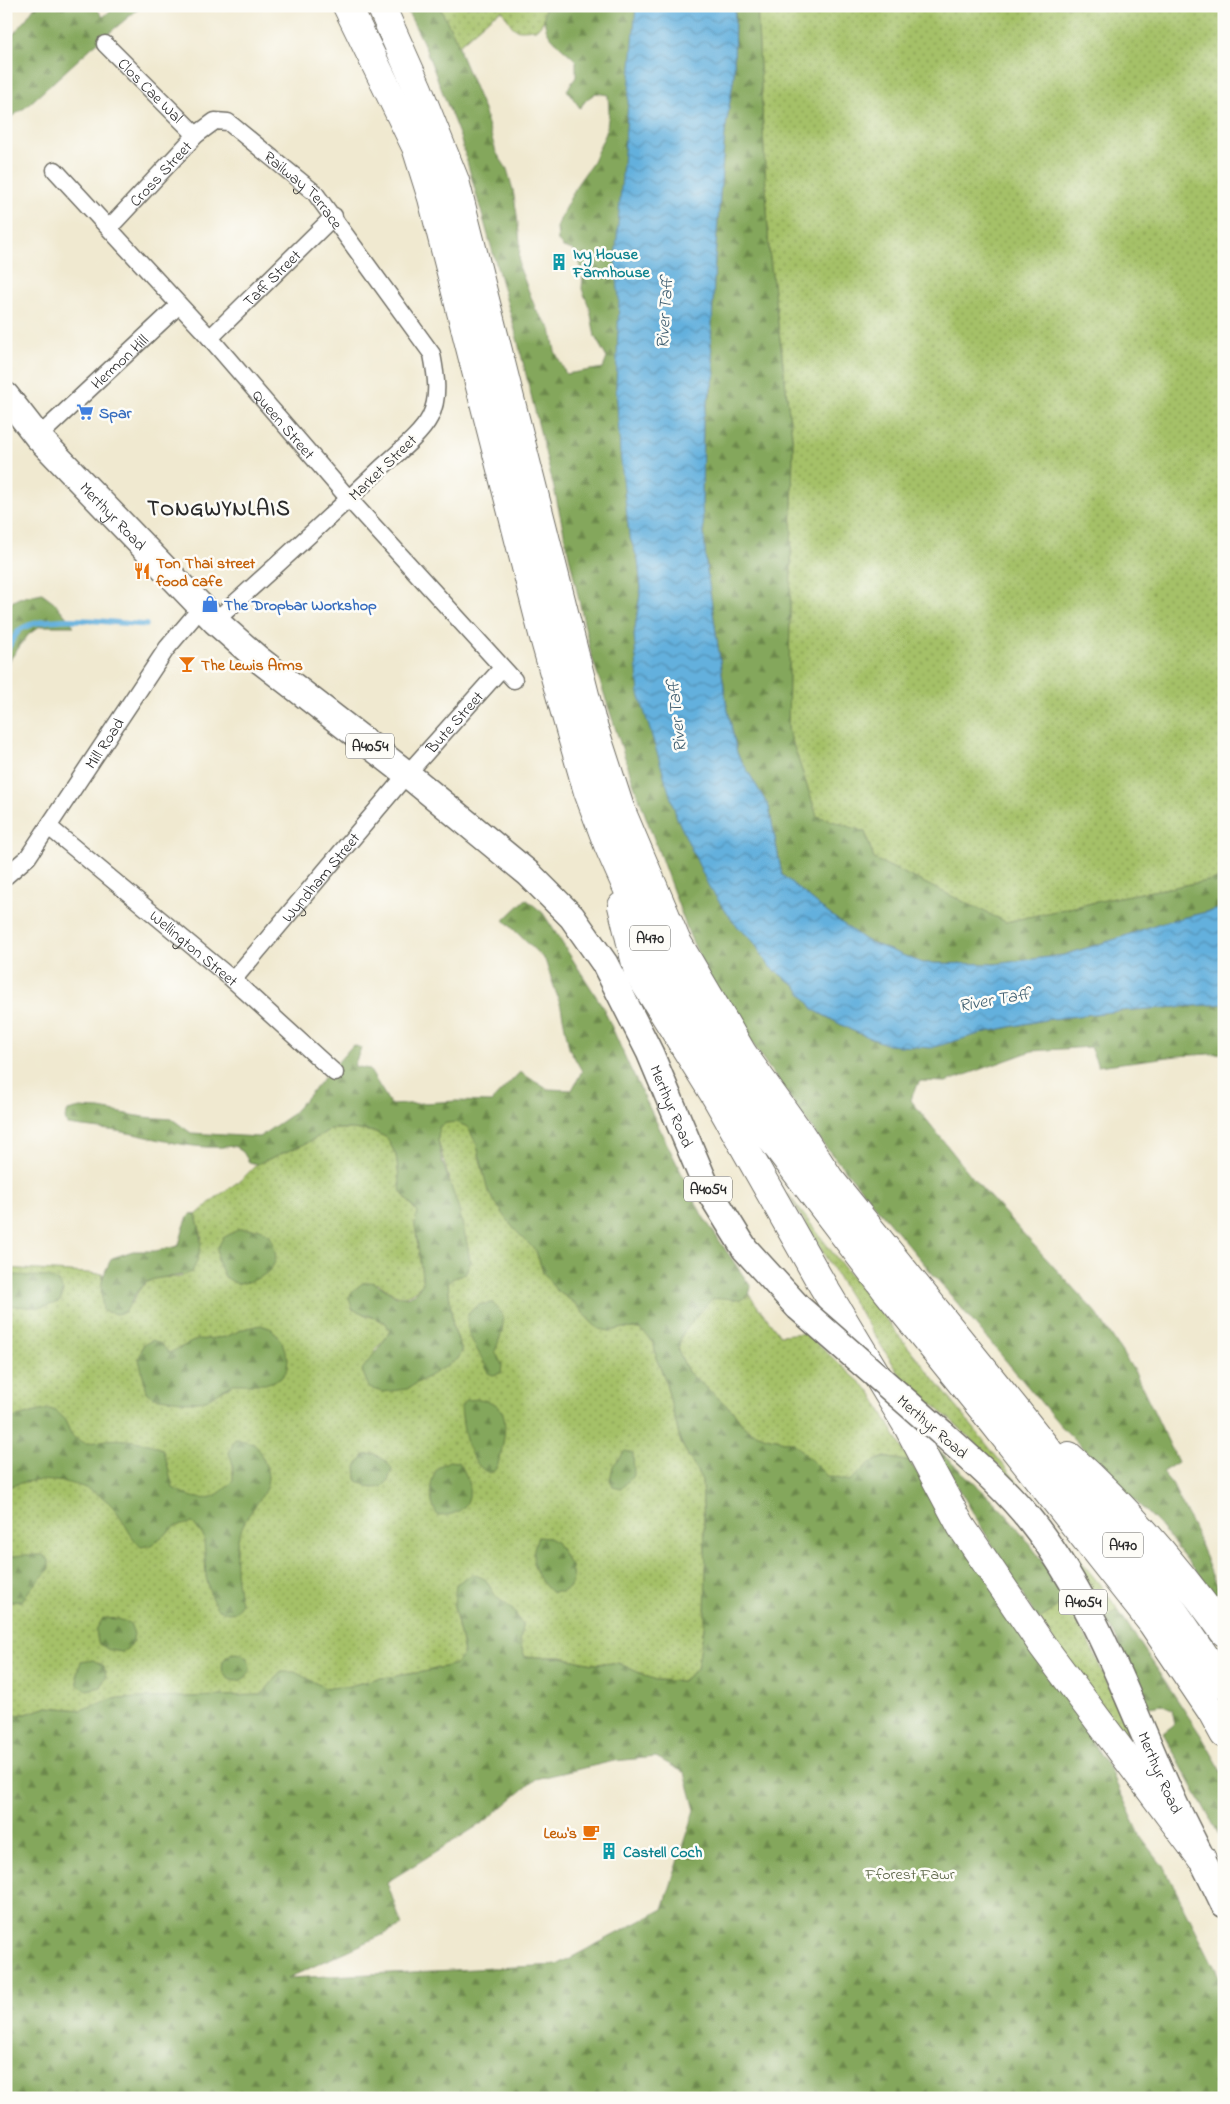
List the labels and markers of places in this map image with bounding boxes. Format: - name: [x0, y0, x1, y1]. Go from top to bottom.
- place label: Ivy House Farmhouse: [572, 243, 651, 285]
- building icon: Ivy House Farmhouse: [549, 252, 569, 272]
- supermarket icon: Spar: [75, 402, 95, 422]
- place label: Spar: [99, 402, 133, 426]
- place label: Ton Thai street food cafe: [155, 552, 256, 594]
- restaurant icon: Ton Thai street food cafe: [132, 561, 152, 581]
- shop icon: The Dropbar Workshop: [200, 594, 220, 614]
- place label: The Dropbar Workshop: [224, 594, 377, 618]
- bar icon: The Lewis Arms: [177, 654, 197, 674]
- place label: The Lewis Arms: [201, 654, 303, 678]
- place label: Lew's: [544, 1822, 577, 1846]
- cafe icon: Lew's: [581, 1822, 601, 1842]
- building icon: Castell Coch: [599, 1841, 619, 1861]
- place label: Castell Coch: [623, 1841, 703, 1865]

